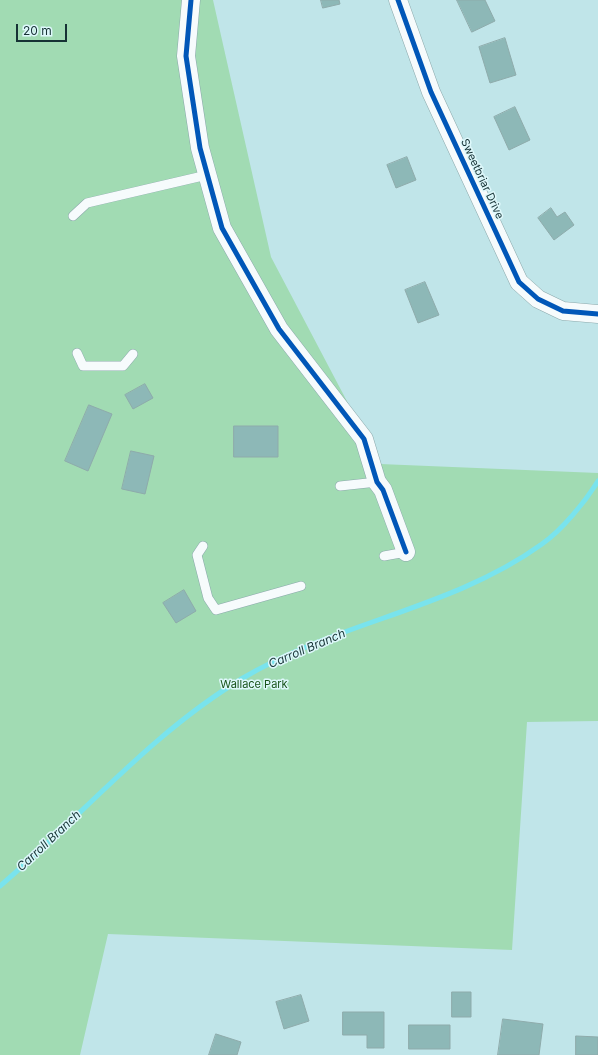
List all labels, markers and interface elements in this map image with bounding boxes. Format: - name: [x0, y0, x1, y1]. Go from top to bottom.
- scale bar: [18, 16, 69, 42]
- text: 20 m: [23, 23, 52, 38]
- street label: Sweetbriar Drive: [458, 137, 506, 221]
- water label: Carroll Branch: [266, 626, 348, 672]
- park label: Wallace Park: [220, 678, 288, 692]
- water label: Carroll Branch: [14, 808, 84, 874]

